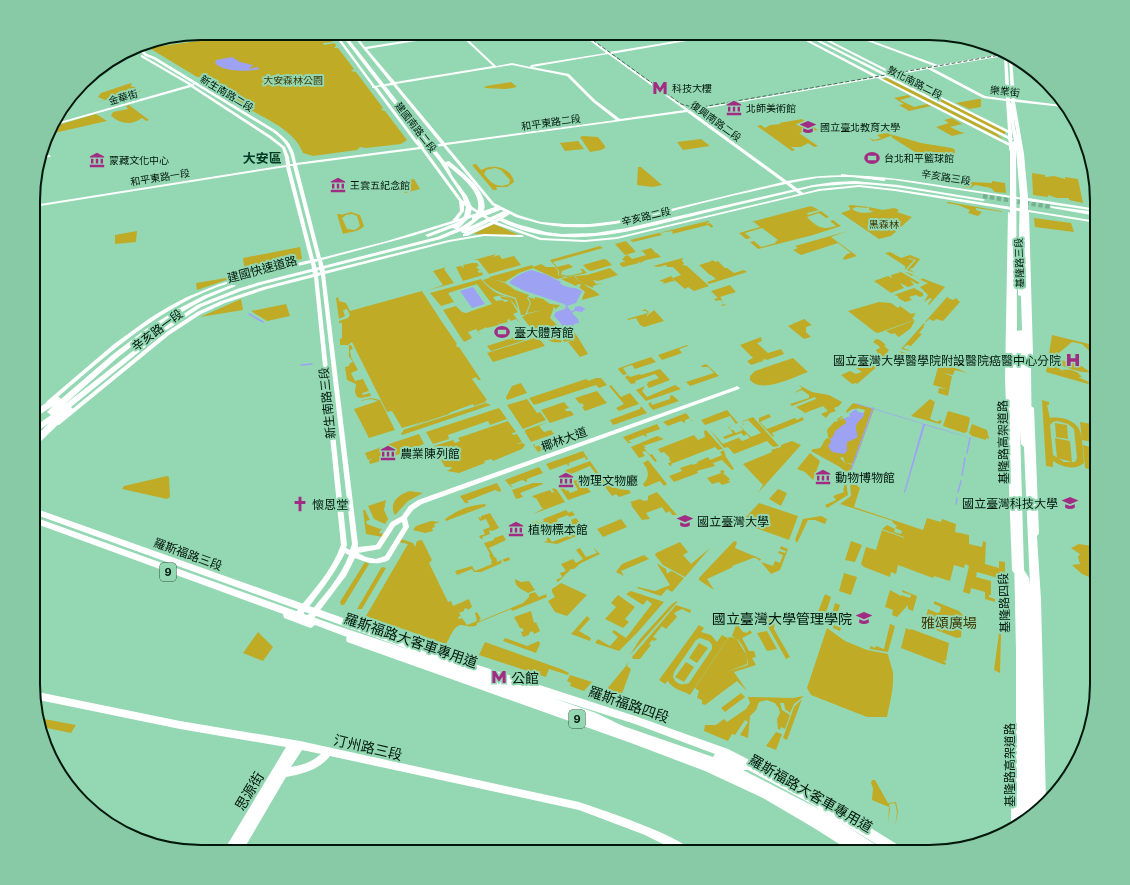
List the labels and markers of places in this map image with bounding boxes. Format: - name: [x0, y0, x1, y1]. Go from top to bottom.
- metro station icon: 科技大樓: [651, 79, 669, 97]
- place label: 科技大樓: [672, 82, 712, 94]
- museum icon: 北師美術館: [725, 99, 743, 117]
- place label: 北師美術館: [746, 102, 796, 114]
- school or university icon: 國立臺北教育大學: [799, 118, 817, 136]
- place label: 國立臺北教育大學: [820, 121, 900, 133]
- sports icon: 台北和平籃球館: [863, 149, 881, 167]
- museum icon: 蒙藏文化中心: [88, 151, 106, 169]
- place label: 台北和平籃球館: [884, 152, 954, 164]
- place label: 蒙藏文化中心: [109, 154, 169, 166]
- museum icon: 王雲五紀念館: [329, 176, 347, 194]
- place label: 王雲五紀念館: [350, 179, 410, 191]
- sports icon: 臺大體育館: [493, 323, 511, 341]
- place label: 臺大體育館: [514, 325, 574, 340]
- hospital icon: 國立臺灣大學醫學院附設醫院癌醫中心分院: [1064, 351, 1082, 369]
- place label: 國立臺灣大學醫學院附設醫院癌醫中心分院: [833, 353, 1061, 368]
- museum icon: 農業陳列館: [379, 444, 397, 462]
- place label: 農業陳列館: [400, 446, 460, 461]
- museum icon: 動物博物館: [814, 468, 832, 486]
- place label: 動物博物館: [835, 470, 895, 485]
- museum icon: 物理文物廳: [557, 471, 575, 489]
- place label: 物理文物廳: [578, 473, 638, 488]
- school or university icon: 國立臺灣科技大學: [1061, 494, 1079, 512]
- church icon: 懷恩堂: [291, 495, 309, 513]
- place label: 國立臺灣科技大學: [962, 496, 1058, 511]
- place label: 懷恩堂: [312, 497, 348, 512]
- school or university icon: 國立臺灣大學: [676, 512, 694, 530]
- place label: 國立臺灣大學: [697, 514, 769, 529]
- museum icon: 植物標本館: [507, 520, 525, 538]
- place label: 植物標本館: [528, 522, 588, 537]
- school or university icon: 國立臺灣大學管理學院: [855, 609, 873, 627]
- place label: 國立臺灣大學管理學院: [712, 610, 852, 627]
- metro station icon: 公館: [490, 668, 508, 686]
- place label: 公館: [511, 669, 539, 686]

